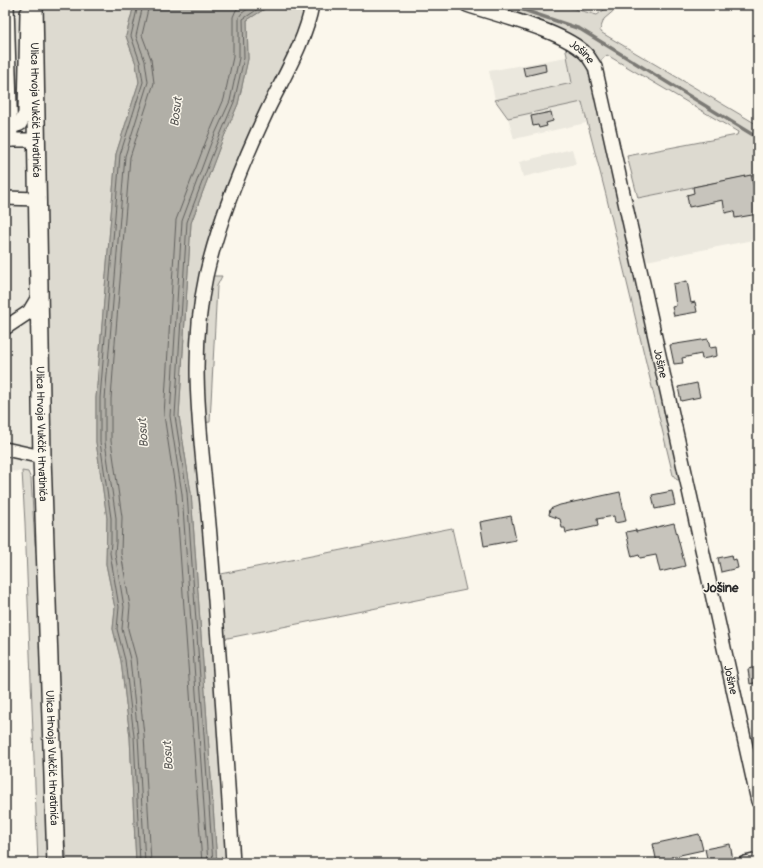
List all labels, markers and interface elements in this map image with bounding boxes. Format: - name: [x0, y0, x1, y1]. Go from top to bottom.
- street label: Jošine: [567, 37, 597, 66]
- street label: Ulica Hrvoja Vukčić Hrvatinića: [28, 42, 43, 178]
- water label: Bosut: [167, 95, 186, 127]
- street label: Jošine: [651, 348, 670, 380]
- street label: Ulica Hrvoja Vukčić Hrvatinića: [33, 366, 50, 502]
- water label: Bosut: [135, 417, 152, 448]
- district label: Jošine: [704, 580, 739, 596]
- street label: Jošine: [721, 664, 740, 696]
- street label: Ulica Hrvoja Vukčić Hrvatinića: [43, 690, 61, 826]
- water label: Bosut: [160, 740, 177, 771]

